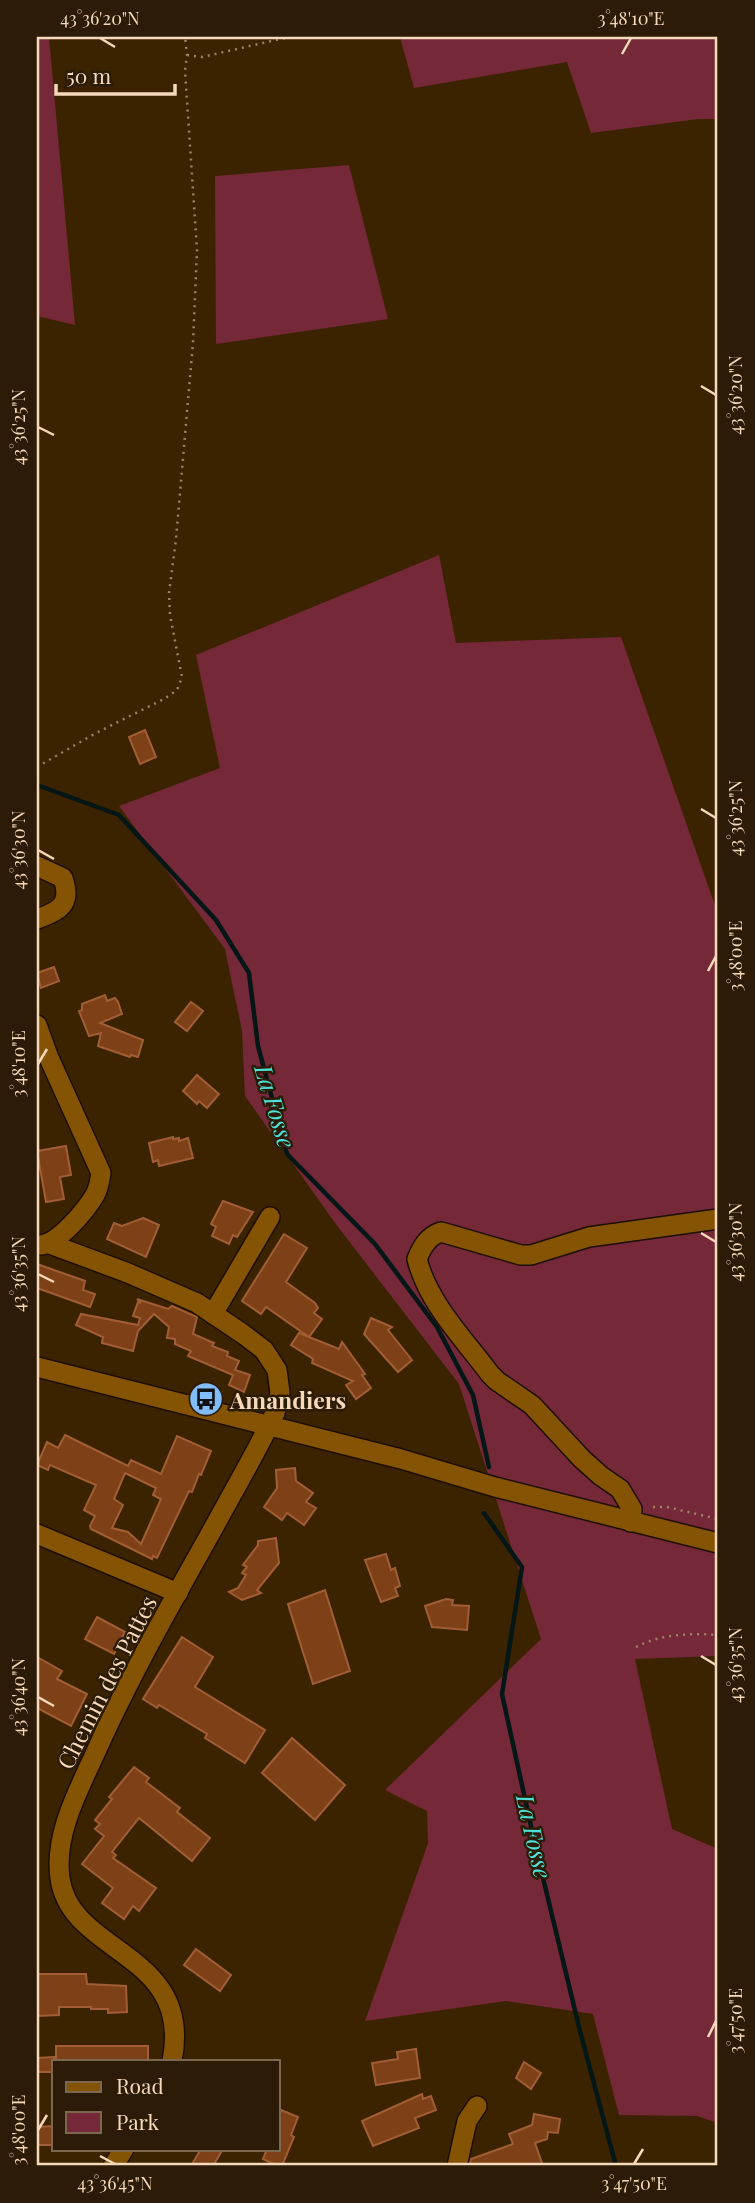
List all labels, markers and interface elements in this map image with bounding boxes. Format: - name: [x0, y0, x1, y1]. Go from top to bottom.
- text: 43°36'20"N: [60, 6, 140, 30]
- text: 3°48'10"E: [597, 6, 665, 30]
- scale bar: [56, 52, 175, 96]
- text: 50 m: [66, 61, 112, 89]
- text: 43°36'20"N: [723, 355, 747, 435]
- text: 43°36'25"N: [6, 388, 30, 465]
- text: 43°36'25"N: [723, 779, 747, 856]
- text: 43°36'30"N: [6, 810, 30, 890]
- text: 3°48'00"E: [723, 920, 747, 992]
- text: 3°48'10"E: [6, 1030, 30, 1098]
- water label: La Fosse: [248, 1059, 304, 1152]
- text: 43°36'30"N: [723, 1202, 747, 1282]
- text: 43°36'35"N: [6, 1236, 30, 1312]
- bus stop icon: Amandiers: [187, 1380, 225, 1418]
- place label: Amandiers: [229, 1384, 346, 1415]
- street label: Chemin des Pattes: [49, 1590, 163, 1774]
- text: 43°36'35"N: [723, 1627, 747, 1703]
- text: 43°36'40"N: [6, 1658, 30, 1736]
- water label: La Fosse: [510, 1790, 560, 1881]
- text: 3°47'50"E: [723, 1988, 747, 2054]
- legend: [52, 2060, 280, 2150]
- text: Road: [116, 2071, 164, 2099]
- text: 3°48'00"E: [6, 2094, 30, 2166]
- text: Park: [116, 2107, 160, 2135]
- text: 43°36'45"N: [77, 2171, 153, 2195]
- text: 3°47'50"E: [601, 2171, 667, 2195]

